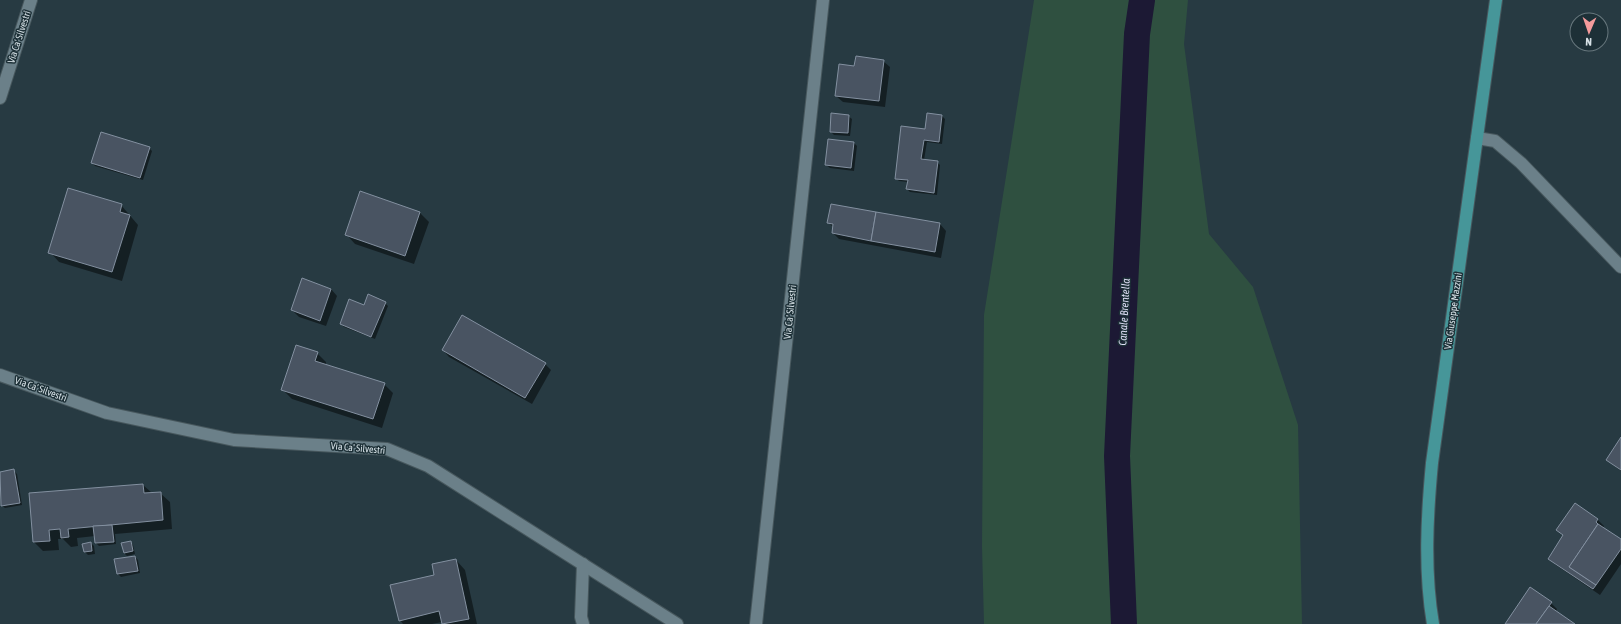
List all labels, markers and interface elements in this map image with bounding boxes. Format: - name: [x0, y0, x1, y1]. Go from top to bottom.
- street label: Via Ca' Silvestri: [5, 9, 33, 65]
- north arrow: [1569, 12, 1609, 52]
- text: N: [1585, 36, 1592, 48]
- street label: Via Giuseppe Mazzini: [1442, 272, 1464, 350]
- water label: Canale Brentella: [1116, 278, 1132, 346]
- street label: Via Ca' Silvestri: [782, 284, 798, 340]
- street label: Via Ca' Silvestri: [13, 374, 69, 404]
- street label: Via Ca' Silvestri: [330, 440, 386, 456]

